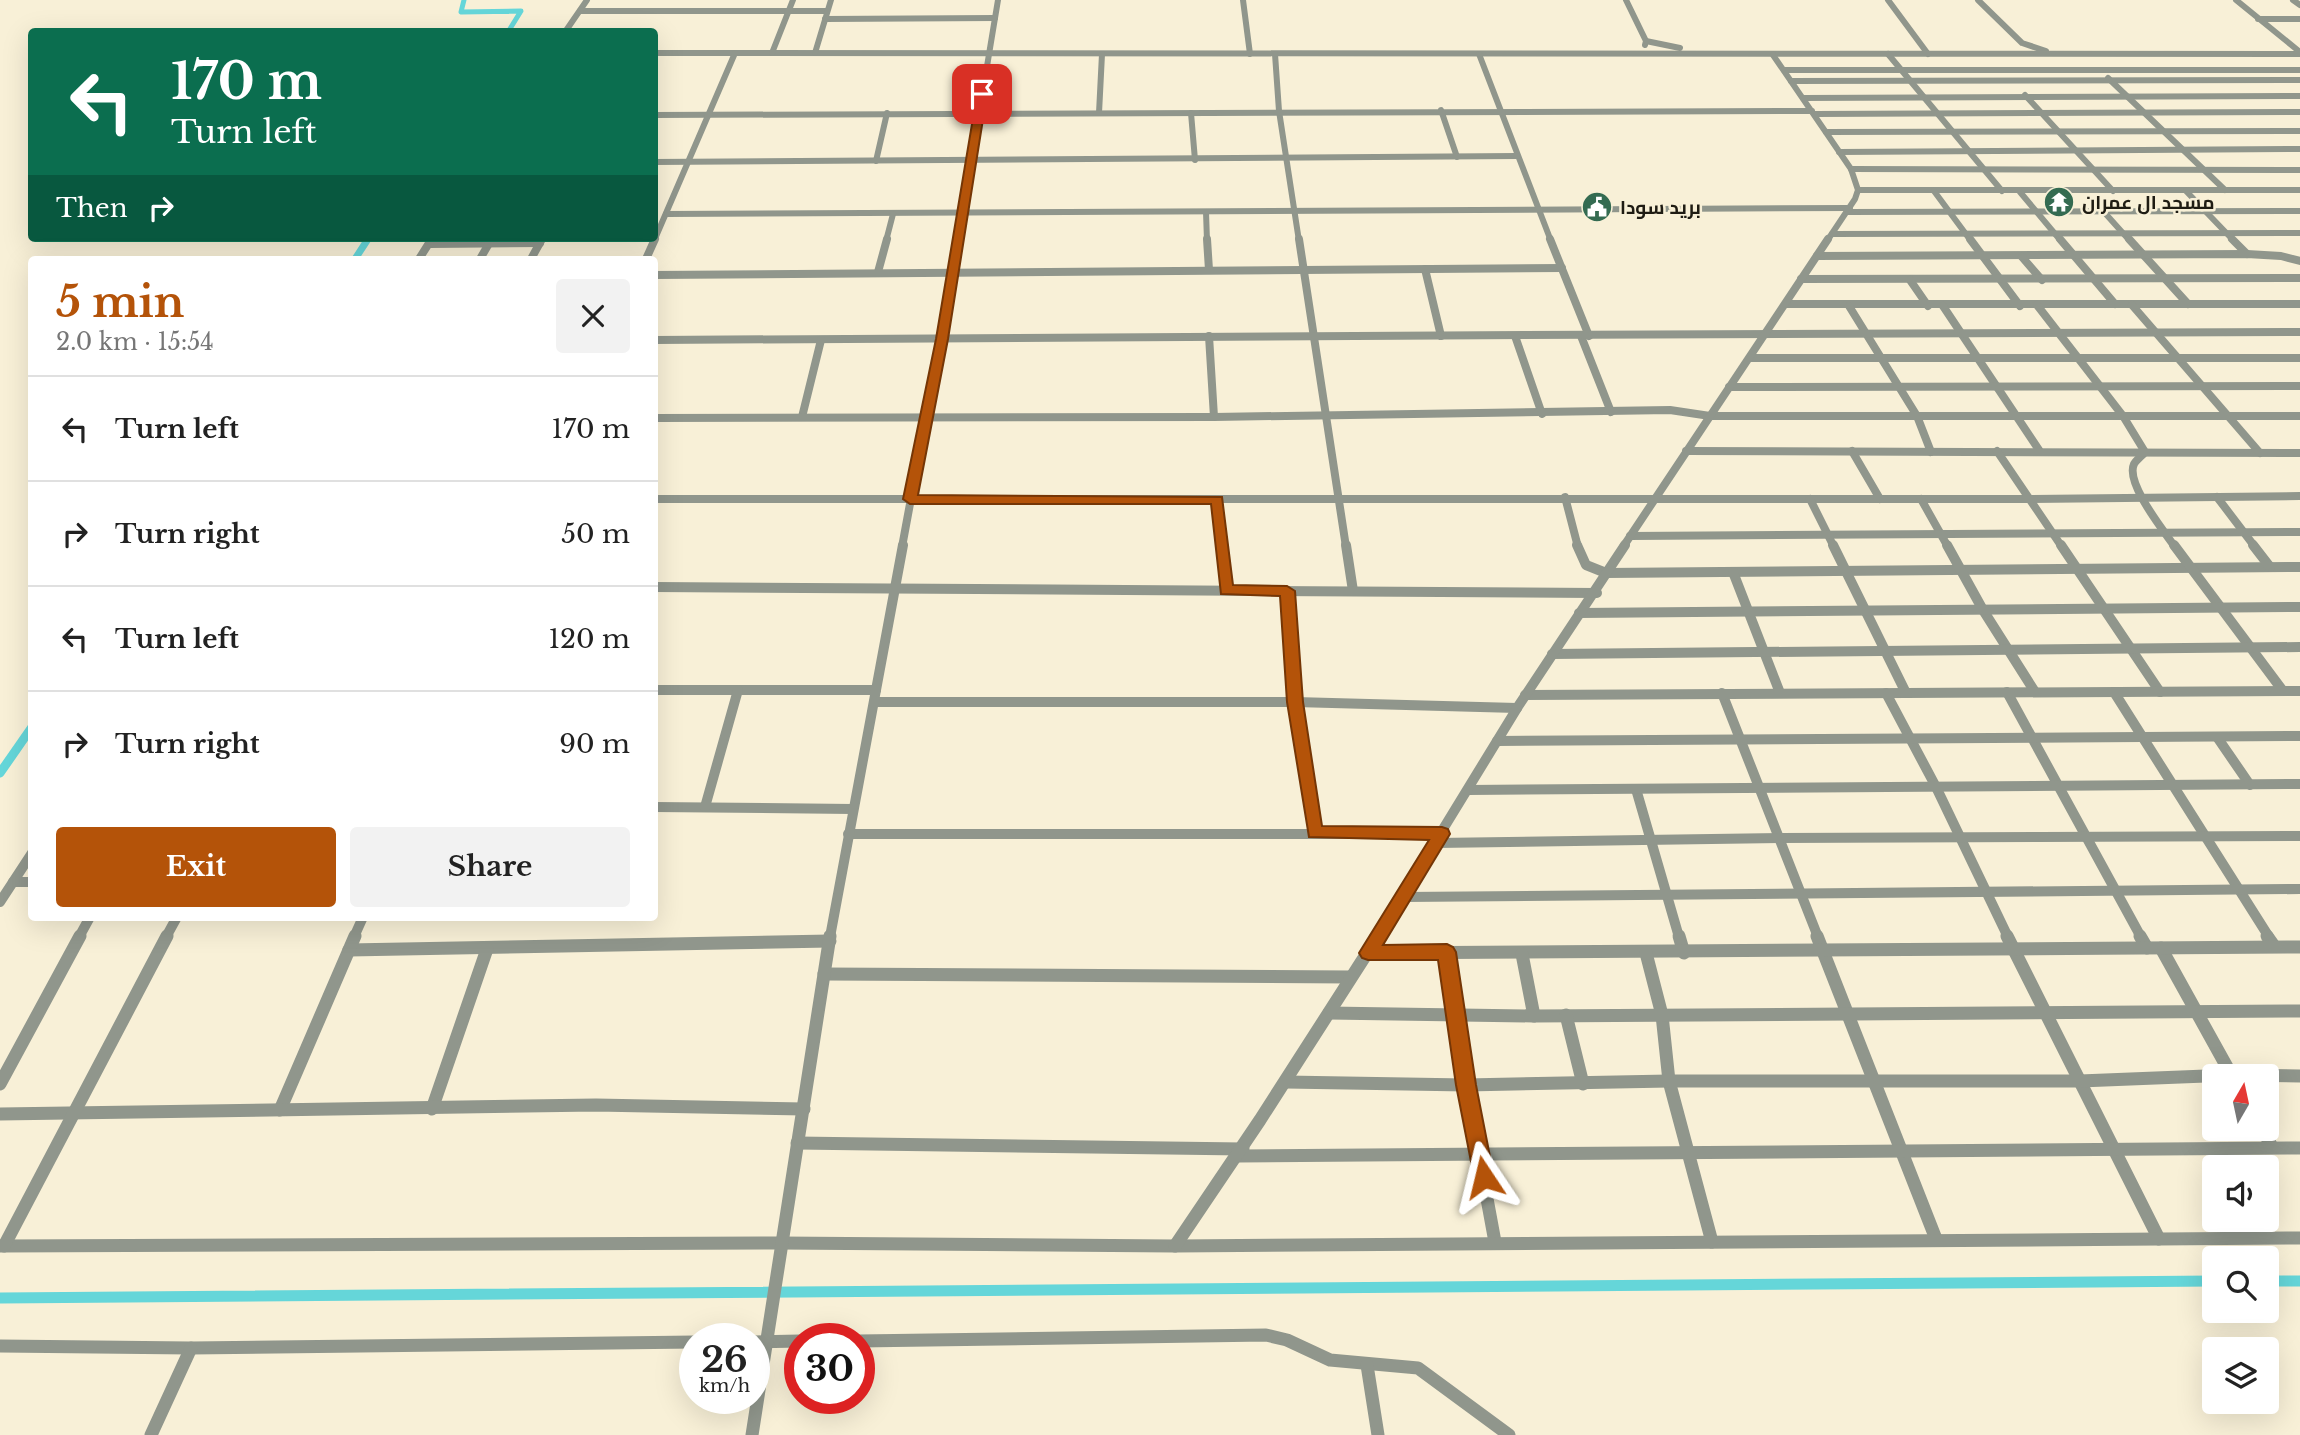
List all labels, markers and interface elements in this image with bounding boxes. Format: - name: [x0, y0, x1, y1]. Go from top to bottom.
- text: 170 m: [171, 51, 322, 112]
- icon: left: [56, 56, 147, 147]
- pin: [952, 64, 1012, 124]
- icon: arrive: [963, 75, 1001, 113]
- text: Turn left: [171, 112, 317, 152]
- temple icon: مسجد ال عمران: [2042, 185, 2076, 219]
- icon: right: [142, 189, 180, 227]
- public building icon: بريد سودا: [1580, 190, 1614, 224]
- place label: مسجد ال عمران: [2082, 191, 2215, 215]
- text: Then: [56, 192, 128, 224]
- place label: بريد سودا: [1620, 196, 1701, 219]
- text: 5 min: [56, 276, 184, 328]
- button: close: [556, 279, 630, 353]
- text: 2.0 km · 15:54: [56, 328, 214, 356]
- icon: left: [56, 410, 94, 448]
- text: Turn left: [115, 413, 239, 445]
- text: 170 m: [551, 413, 630, 445]
- icon: right: [56, 515, 94, 553]
- text: Turn right: [115, 518, 260, 550]
- text: 50 m: [561, 518, 630, 550]
- icon: left: [56, 620, 94, 658]
- text: Turn left: [115, 623, 239, 655]
- text: 120 m: [548, 623, 630, 655]
- icon: right: [56, 725, 94, 763]
- text: Turn right: [115, 728, 260, 760]
- text: 90 m: [559, 728, 630, 760]
- button: Exit: [56, 827, 336, 907]
- button: Share: [350, 827, 630, 907]
- north arrow: [2202, 1064, 2278, 1141]
- map controls: [2202, 1064, 2279, 1414]
- position arrow: [1447, 1140, 1521, 1214]
- button: sound: [2202, 1155, 2279, 1232]
- button: search: [2202, 1246, 2279, 1323]
- speed limit sign: 30: [784, 1323, 875, 1414]
- button: layers: [2202, 1337, 2279, 1414]
- text: 26: [701, 1338, 748, 1381]
- text: km/h: [699, 1375, 750, 1397]

